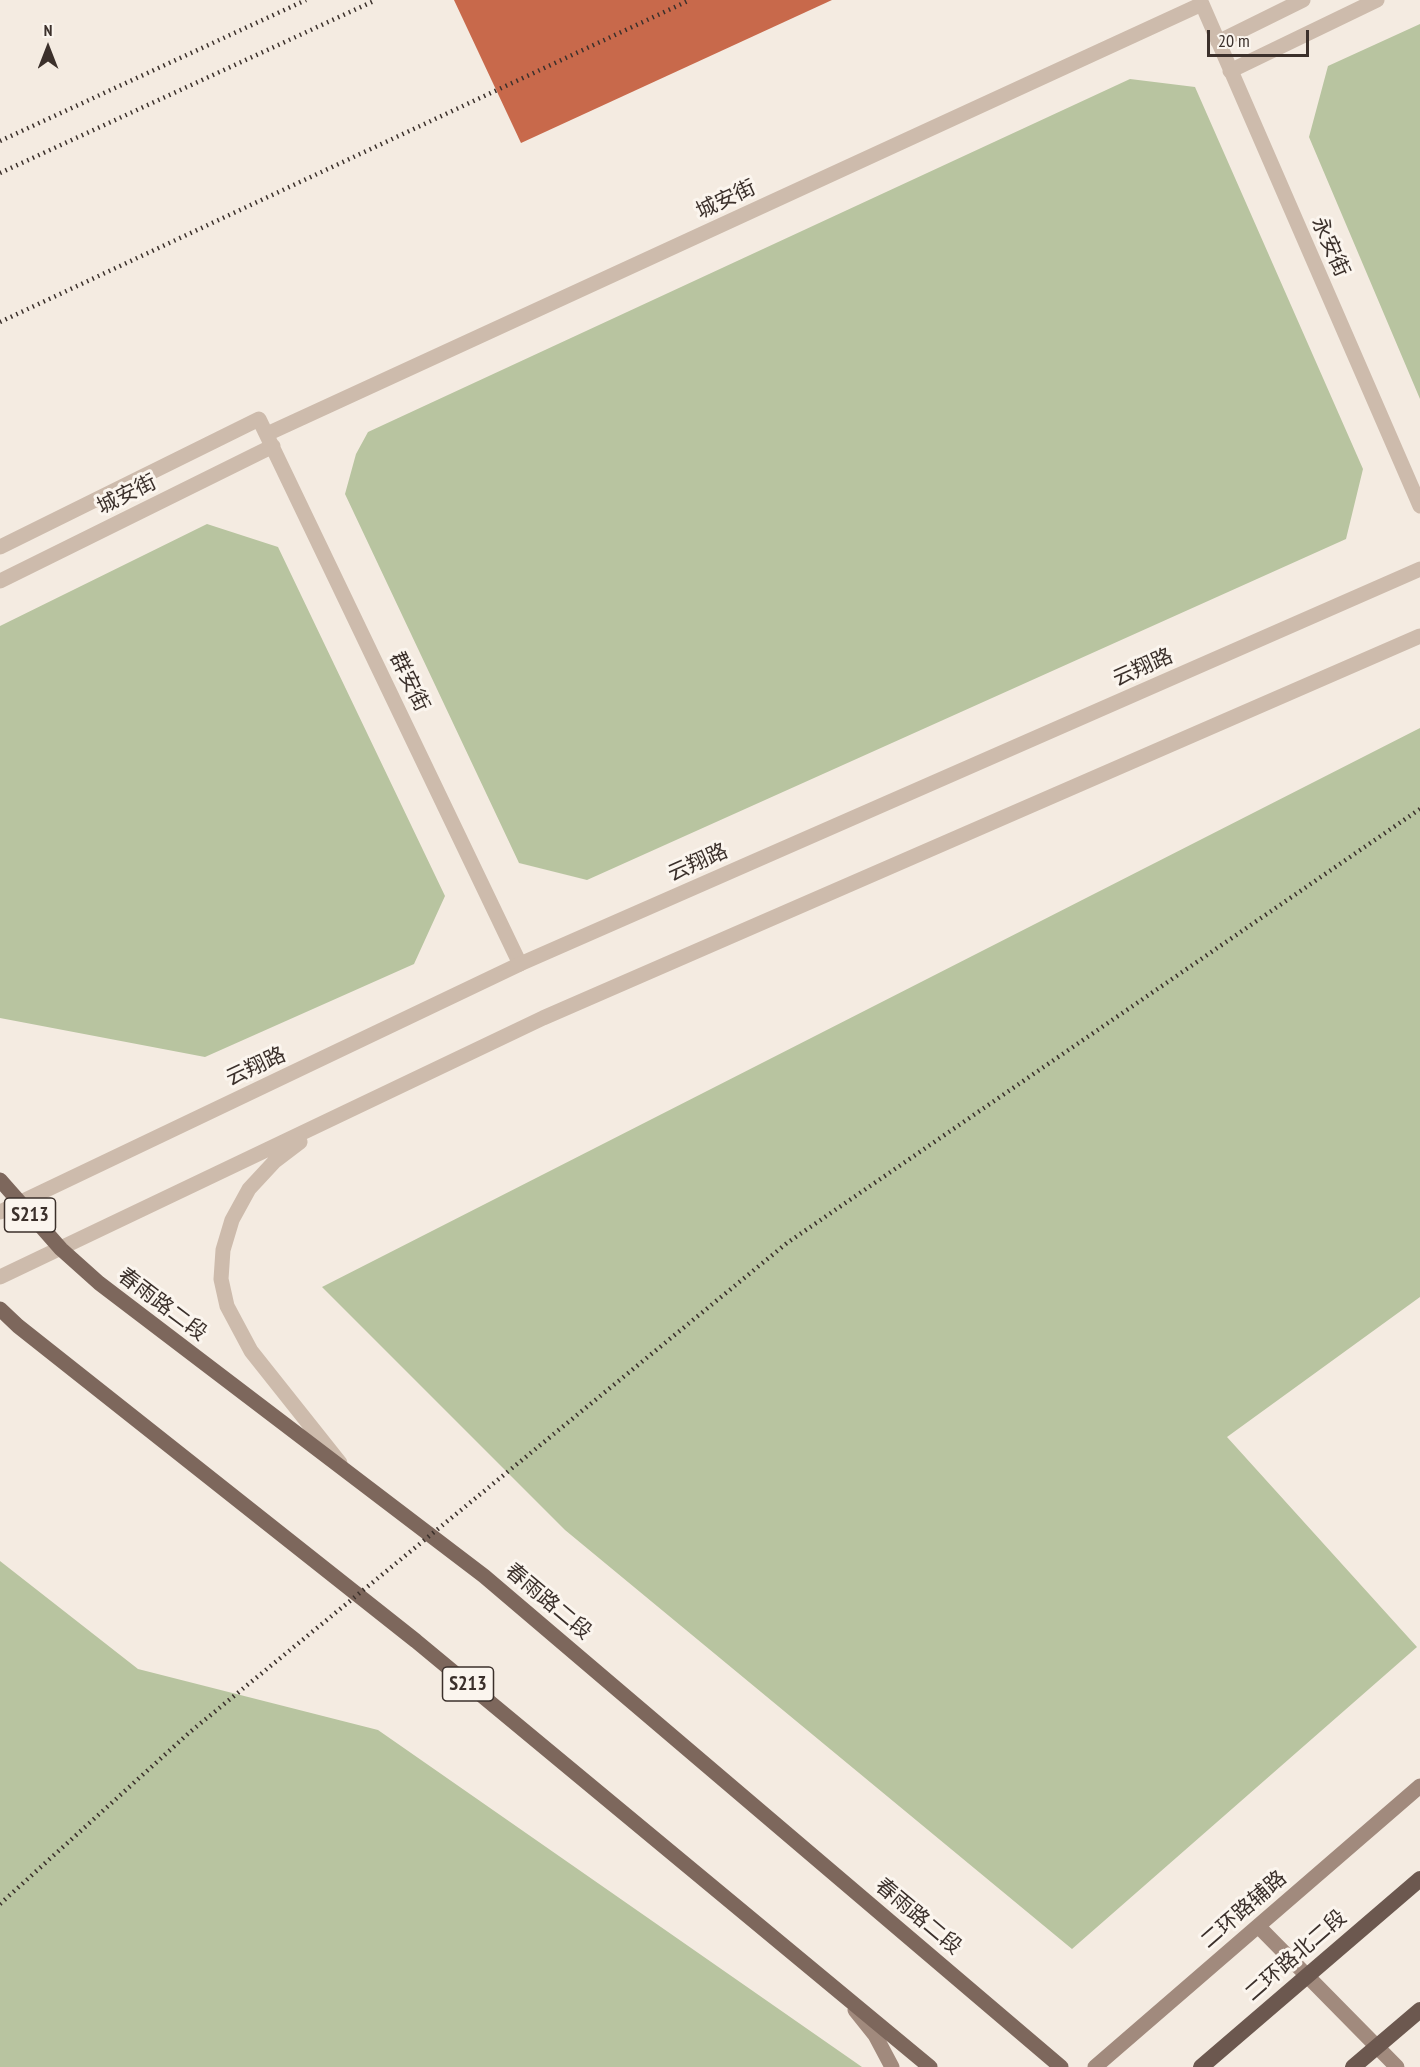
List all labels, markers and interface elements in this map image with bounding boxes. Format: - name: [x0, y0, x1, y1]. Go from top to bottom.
- north arrow: [18, 18, 78, 78]
- scale bar: [1210, 18, 1312, 56]
- text: N: [44, 20, 52, 40]
- text: 20 m: [1218, 29, 1250, 52]
- street label: 城安街: [692, 175, 760, 225]
- street label: 永安街: [1306, 213, 1354, 281]
- street label: 城安街: [93, 470, 161, 520]
- street label: 云翔路: [1109, 644, 1177, 692]
- street label: 群安街: [384, 648, 434, 716]
- street label: 云翔路: [664, 839, 732, 887]
- street label: 云翔路: [222, 1042, 290, 1092]
- road number: S213: [4, 1198, 56, 1232]
- street label: 春雨路二段: [112, 1263, 212, 1347]
- street label: 春雨路二段: [500, 1559, 596, 1645]
- road number: S213: [442, 1667, 494, 1701]
- street label: 二环路辅路: [1196, 1866, 1292, 1954]
- street label: 春雨路二段: [870, 1874, 966, 1960]
- street label: 二环路北二段: [1240, 1905, 1352, 2007]

